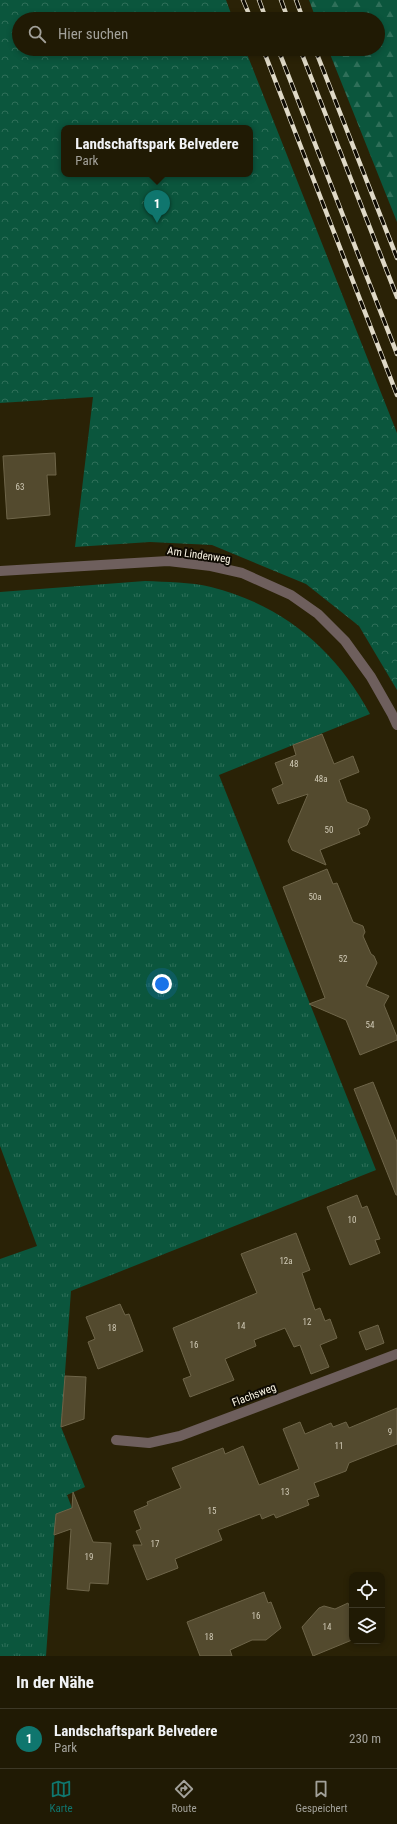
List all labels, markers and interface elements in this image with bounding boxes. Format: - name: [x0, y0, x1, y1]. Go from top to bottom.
- search box: [12, 12, 385, 56]
- icon: search: [26, 23, 48, 45]
- text: Hier suchen: [58, 25, 128, 43]
- popup: [61, 125, 253, 177]
- text: Landschaftspark Belvedere: [75, 135, 239, 153]
- text: Park: [75, 153, 98, 168]
- pin: 1: [144, 190, 170, 223]
- house number: 63: [16, 482, 24, 492]
- street label: Am Lindenweg: [166, 544, 232, 566]
- house number: 48: [290, 759, 298, 769]
- house number: 48a: [314, 774, 328, 784]
- house number: 50: [325, 825, 333, 835]
- house number: 50a: [308, 892, 322, 902]
- house number: 52: [339, 954, 348, 964]
- your location: [152, 974, 172, 994]
- house number: 54: [366, 1020, 375, 1030]
- house number: 10: [348, 1215, 356, 1225]
- house number: 12a: [279, 1256, 293, 1266]
- house number: 12: [303, 1317, 312, 1327]
- house number: 14: [237, 1321, 246, 1331]
- house number: 18: [108, 1323, 116, 1333]
- house number: 16: [190, 1340, 198, 1350]
- street label: Flachsweg: [230, 1381, 278, 1409]
- house number: 9: [388, 1427, 392, 1437]
- house number: 11: [335, 1441, 343, 1451]
- house number: 13: [281, 1487, 289, 1497]
- house number: 15: [208, 1506, 217, 1516]
- house number: 17: [151, 1539, 160, 1549]
- house number: 19: [85, 1552, 93, 1562]
- map controls: [349, 1572, 385, 1644]
- button: locate: [349, 1572, 385, 1608]
- button: layers: [349, 1608, 385, 1644]
- house number: 16: [252, 1611, 260, 1621]
- house number: 14: [323, 1622, 332, 1632]
- house number: 18: [205, 1632, 213, 1642]
- text: In der Nähe: [16, 1672, 94, 1692]
- text: Landschaftspark Belvedere: [54, 1722, 217, 1740]
- text: 1: [26, 1731, 32, 1746]
- text: 230 m: [349, 1731, 381, 1746]
- text: Park: [54, 1740, 77, 1755]
- tab: Karte: [49, 1778, 73, 1815]
- tab: Route: [172, 1778, 197, 1815]
- tab: Gespeichert: [295, 1778, 348, 1815]

